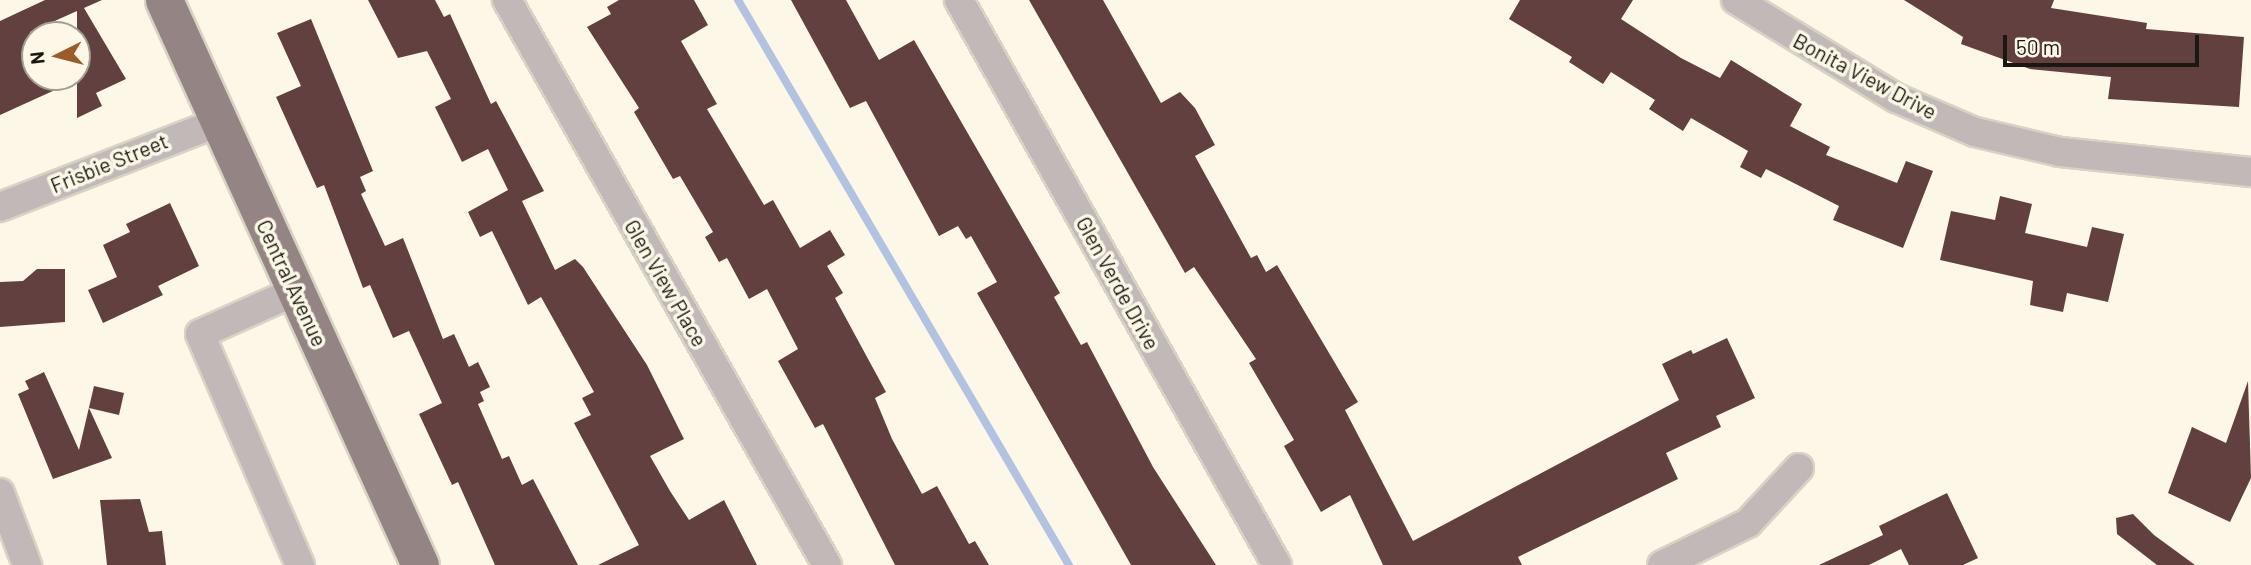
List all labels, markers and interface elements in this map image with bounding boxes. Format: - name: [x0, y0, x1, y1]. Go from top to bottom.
- north arrow: [21, 21, 91, 91]
- scale bar: [2006, 21, 2202, 65]
- street label: Bonita View Drive: [1789, 28, 1941, 124]
- text: 50 m: [2016, 34, 2060, 59]
- text: N: [25, 51, 49, 66]
- street label: Frisbie Street: [47, 128, 171, 198]
- street label: Glen Verde Drive: [1071, 212, 1165, 354]
- street label: Glen View Place: [619, 215, 713, 351]
- street label: Central Avenue: [252, 216, 332, 350]

